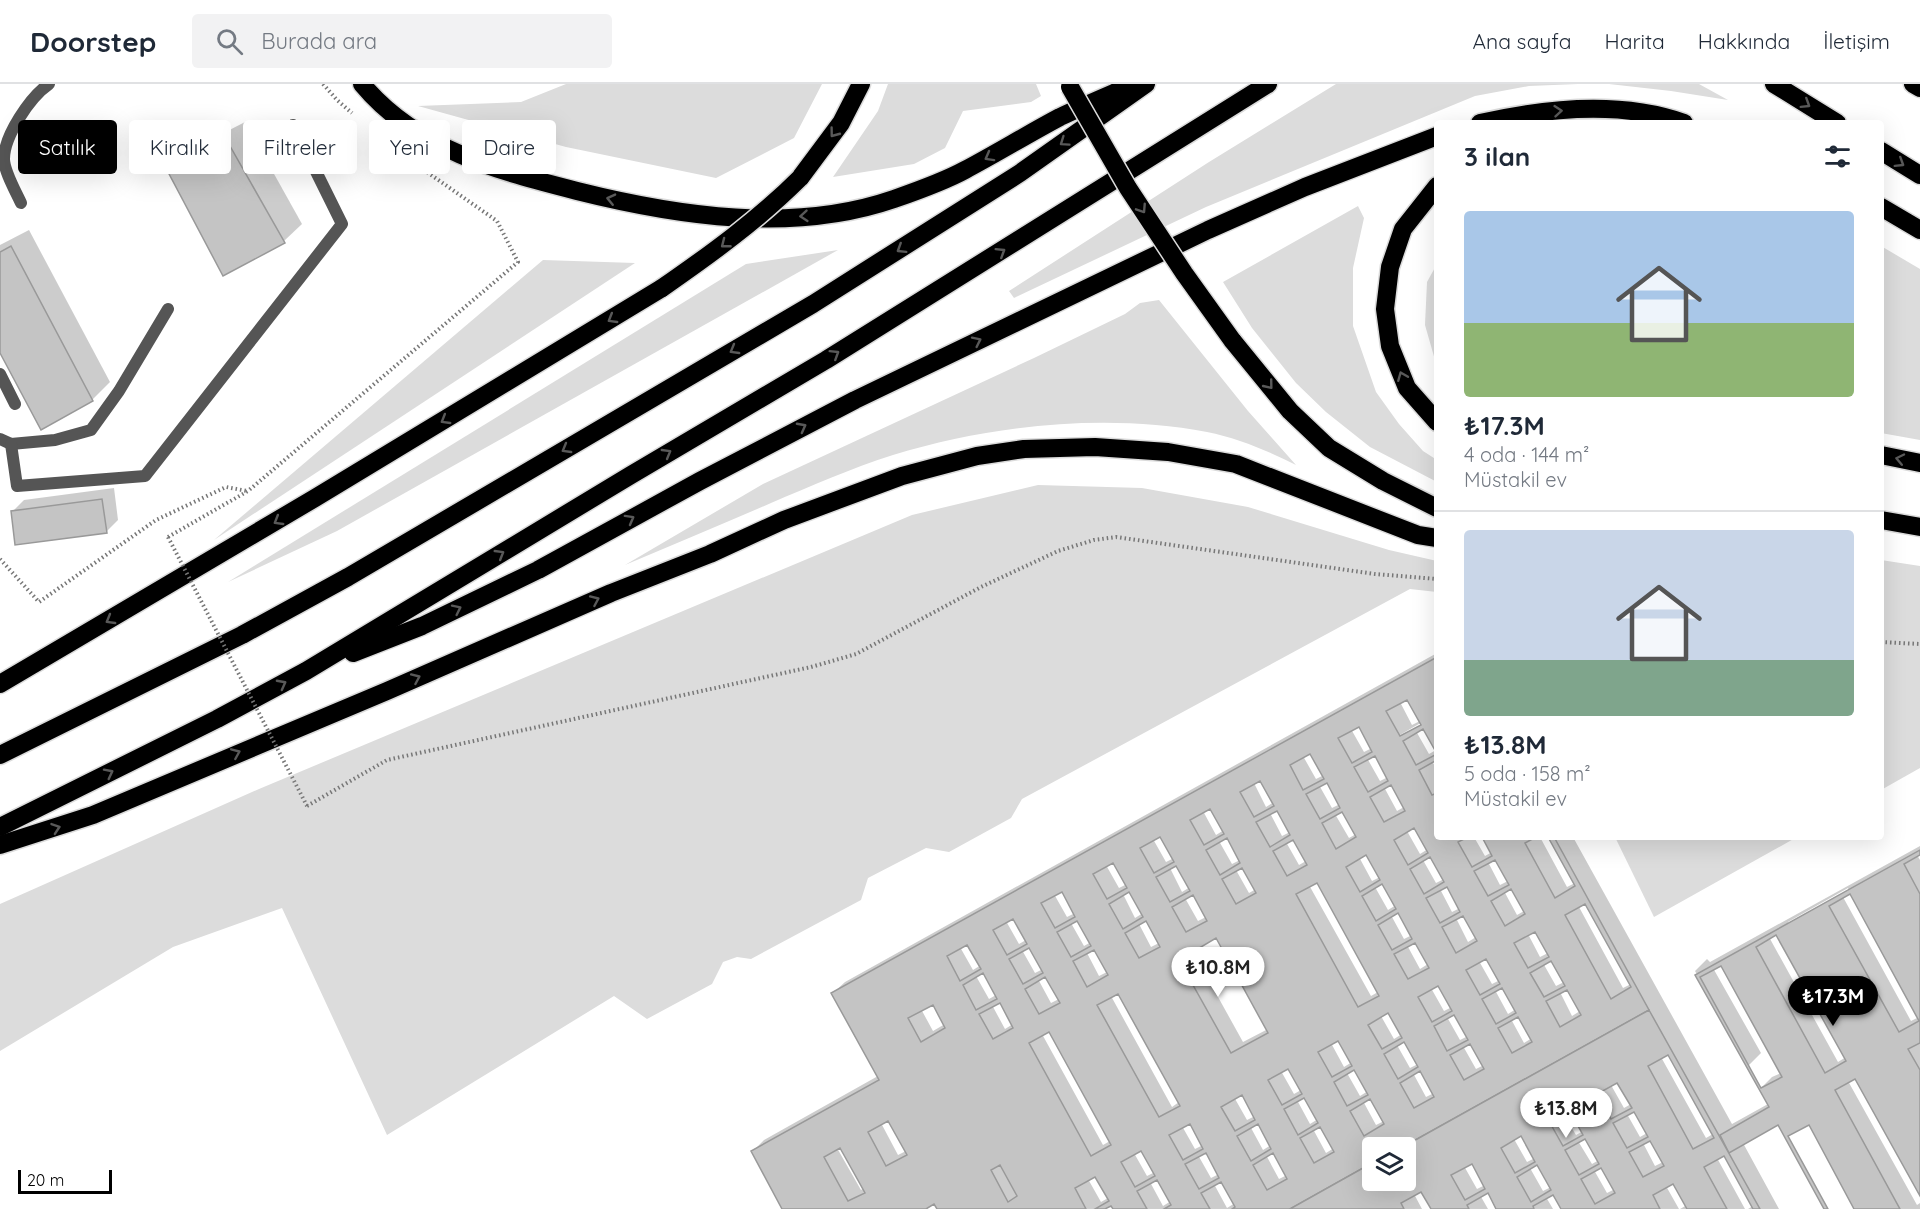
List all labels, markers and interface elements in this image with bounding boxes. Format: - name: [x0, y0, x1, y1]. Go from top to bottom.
- search box: [192, 14, 612, 68]
- text: Doorstep: [30, 24, 156, 59]
- icon: search: [213, 25, 246, 58]
- text: Burada ara: [261, 27, 377, 55]
- text: Ana sayfa: [1472, 28, 1572, 54]
- text: Harita: [1605, 28, 1665, 54]
- text: Hakkında: [1698, 28, 1790, 54]
- text: İletişim: [1823, 28, 1890, 54]
- one-way arrow: [1799, 96, 1810, 107]
- one-way arrow: [1554, 105, 1563, 118]
- chip: Satılık: [18, 120, 117, 174]
- chip: Kiralık: [129, 120, 231, 174]
- chip: Filtreler: [243, 120, 357, 174]
- chip: Yeni: [369, 120, 450, 174]
- chip: Daire: [462, 120, 556, 174]
- one-way arrow: [830, 126, 841, 137]
- one-way arrow: [1060, 135, 1071, 146]
- text: 3 ilan: [1464, 140, 1530, 173]
- icon: filters: [1821, 140, 1854, 173]
- one-way arrow: [984, 150, 995, 161]
- one-way arrow: [1894, 156, 1905, 167]
- one-way arrow: [606, 194, 616, 207]
- one-way arrow: [1135, 203, 1147, 213]
- one-way arrow: [800, 209, 809, 222]
- one-way arrow: [721, 237, 732, 248]
- one-way arrow: [896, 241, 907, 252]
- one-way arrow: [995, 247, 1005, 259]
- icon: home: [1605, 250, 1713, 358]
- one-way arrow: [608, 311, 618, 323]
- one-way arrow: [971, 337, 982, 349]
- one-way arrow: [730, 343, 740, 355]
- one-way arrow: [829, 350, 839, 362]
- one-way arrow: [1397, 371, 1409, 382]
- one-way arrow: [1261, 378, 1272, 389]
- text: ₺17.3M: [1464, 409, 1545, 442]
- one-way arrow: [441, 412, 451, 424]
- one-way arrow: [796, 423, 807, 434]
- one-way arrow: [562, 442, 572, 453]
- text: 4 oda · 144 m²: [1464, 442, 1589, 467]
- one-way arrow: [661, 449, 671, 461]
- one-way arrow: [1896, 454, 1906, 467]
- text: Müstakil ev: [1464, 467, 1567, 492]
- one-way arrow: [274, 513, 284, 525]
- one-way arrow: [624, 515, 635, 526]
- one-way arrow: [494, 549, 504, 561]
- icon: home: [1605, 569, 1713, 677]
- one-way arrow: [588, 595, 599, 607]
- one-way arrow: [451, 605, 462, 617]
- one-way arrow: [106, 612, 116, 624]
- one-way arrow: [410, 673, 421, 685]
- one-way arrow: [276, 680, 287, 691]
- text: ₺13.8M: [1464, 728, 1547, 761]
- one-way arrow: [230, 749, 241, 761]
- text: 5 oda · 158 m²: [1464, 761, 1591, 786]
- one-way arrow: [102, 769, 113, 780]
- text: Müstakil ev: [1464, 786, 1567, 811]
- one-way arrow: [50, 822, 61, 835]
- pin: ₺10.8M: [1169, 947, 1267, 998]
- text: ₺10.8M: [1185, 954, 1251, 979]
- pin: ₺17.3M: [1784, 976, 1882, 1027]
- text: ₺17.3M: [1802, 983, 1864, 1008]
- pin: ₺13.8M: [1517, 1088, 1615, 1139]
- text: ₺13.8M: [1534, 1095, 1598, 1120]
- map controls: [1362, 1137, 1416, 1191]
- button: layers: [1362, 1137, 1416, 1191]
- scale bar: [18, 1167, 112, 1194]
- text: 20 m: [27, 1170, 64, 1190]

